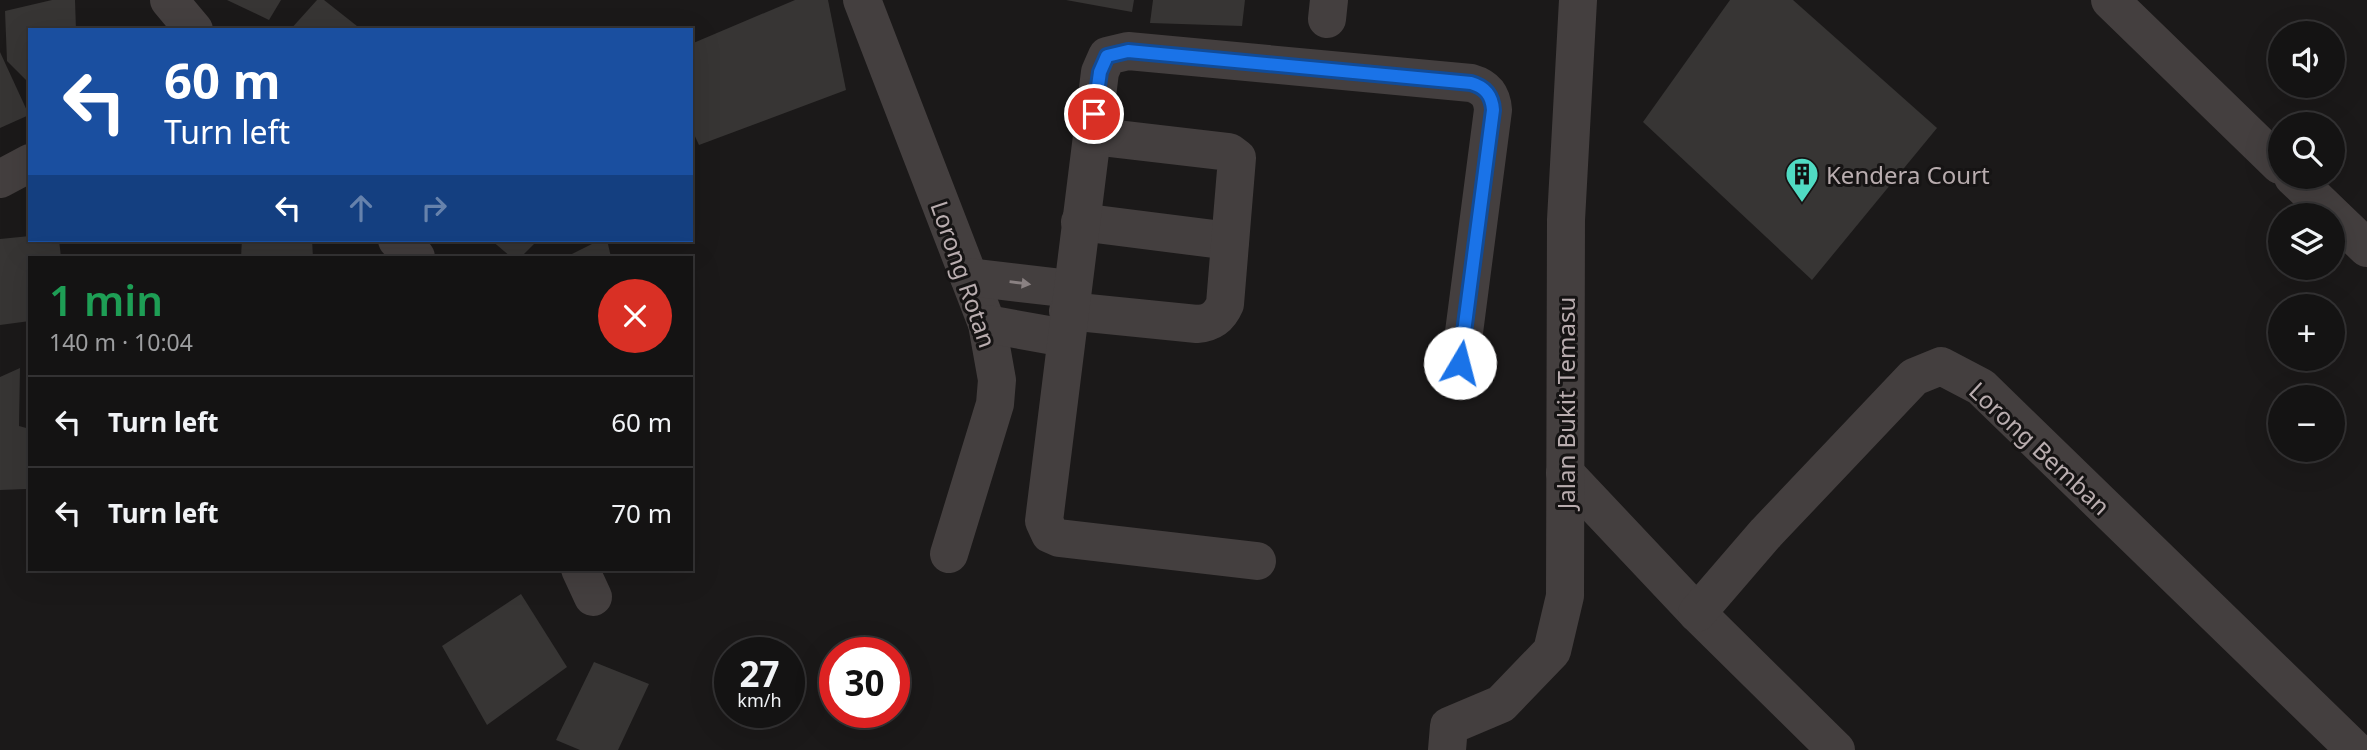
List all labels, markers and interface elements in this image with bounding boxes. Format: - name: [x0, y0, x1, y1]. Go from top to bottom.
- map controls: [2268, 21, 2345, 462]
- button: sound: [2268, 21, 2345, 98]
- text: 60 m: [164, 47, 281, 113]
- icon: left: [49, 56, 140, 147]
- pin: [1064, 84, 1124, 144]
- icon: arrive: [1075, 95, 1113, 133]
- text: Turn left: [164, 110, 290, 153]
- button: search: [2268, 112, 2345, 189]
- building icon: Kendera Court: [1783, 155, 1821, 204]
- place label: Kendera Court: [1826, 158, 1990, 191]
- icon: left: [269, 189, 307, 227]
- icon: ahead: [342, 189, 380, 227]
- icon: right: [415, 189, 453, 227]
- street label: Lorong Rotan: [923, 196, 1005, 352]
- button: layers: [2268, 203, 2345, 280]
- text: 1 min: [49, 271, 163, 328]
- one-way arrow: [1009, 277, 1031, 288]
- button: close: [598, 279, 672, 353]
- button: +: [2268, 294, 2345, 371]
- street label: Jalan Bukit Temasu: [1549, 297, 1582, 511]
- text: 140 m · 10:04: [49, 326, 193, 358]
- position arrow: [1423, 326, 1497, 400]
- street label: Lorong Bemban: [1962, 374, 2118, 522]
- button: −: [2268, 385, 2345, 462]
- icon: left: [49, 403, 87, 441]
- text: Turn left: [108, 404, 219, 440]
- text: 60 m: [611, 404, 672, 440]
- icon: left: [49, 494, 87, 532]
- text: Turn left: [108, 495, 219, 531]
- text: 70 m: [611, 495, 672, 531]
- speed limit sign: 30: [819, 637, 910, 728]
- text: 27: [739, 650, 780, 697]
- text: km/h: [737, 688, 782, 712]

